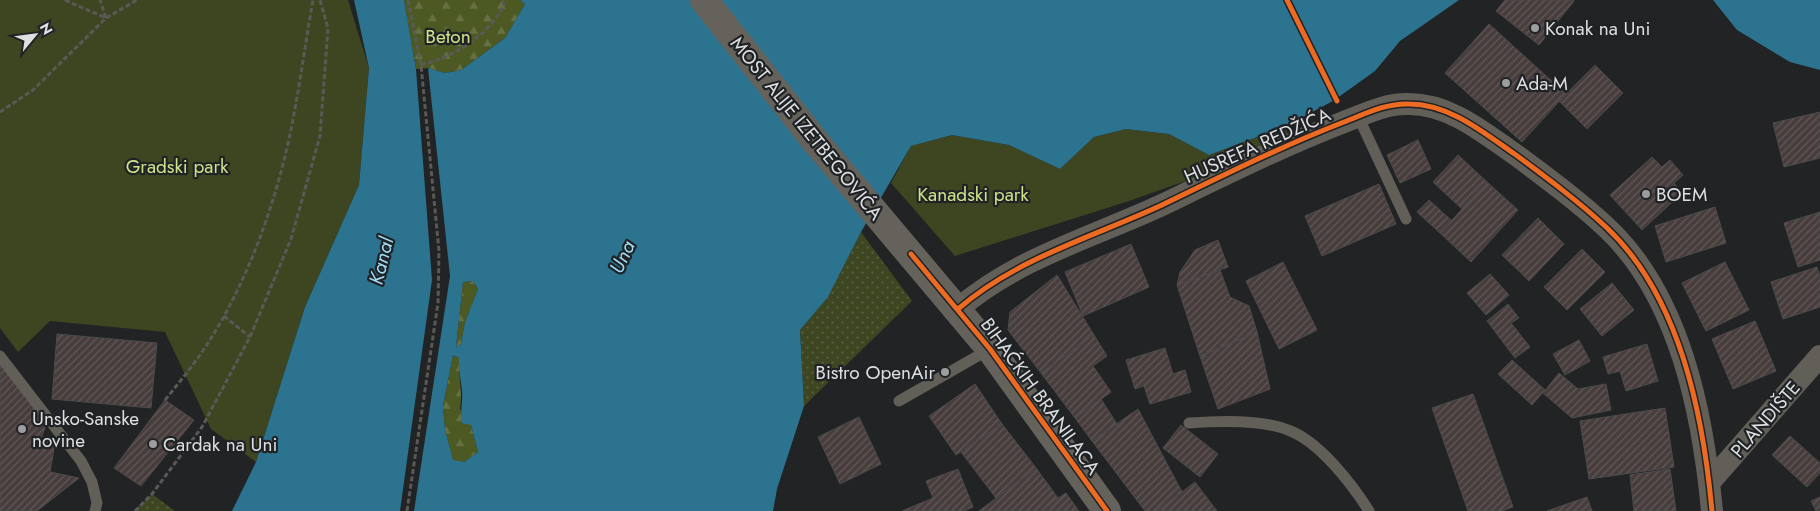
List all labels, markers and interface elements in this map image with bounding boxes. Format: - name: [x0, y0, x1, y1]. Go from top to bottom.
- north arrow: [10, 10, 60, 60]
- place label: Konak na Uni: [1545, 15, 1650, 42]
- text: N: [35, 19, 58, 38]
- marker: Konak na Uni: [1529, 22, 1541, 34]
- park label: Beton: [425, 23, 471, 50]
- street label: MOST ALIJE IZETBEGOVIĆA: [724, 31, 889, 226]
- place label: Ada-M: [1516, 70, 1568, 97]
- marker: Ada-M: [1500, 77, 1512, 89]
- street label: HUSREFA REDŽIĆA: [1180, 101, 1335, 190]
- park label: Gradski park: [126, 153, 229, 180]
- park label: Kanadski park: [917, 181, 1029, 208]
- place label: BOEM: [1656, 181, 1707, 208]
- marker: BOEM: [1640, 188, 1652, 200]
- water label: Kanal: [362, 233, 402, 288]
- water label: Una: [602, 236, 643, 278]
- street label: BIHAĆKIH BRANILACA: [974, 312, 1107, 481]
- place label: Bistro OpenAir: [815, 359, 935, 386]
- marker: Bistro OpenAir: [939, 366, 951, 378]
- street label: PLANDIŠTE: [1724, 375, 1806, 464]
- place label: Unsko-Sanske novine: [32, 405, 139, 454]
- marker: Unsko-Sanske novine: [16, 423, 28, 435]
- place label: Cardak na Uni: [163, 431, 277, 458]
- marker: Cardak na Uni: [147, 438, 159, 450]

